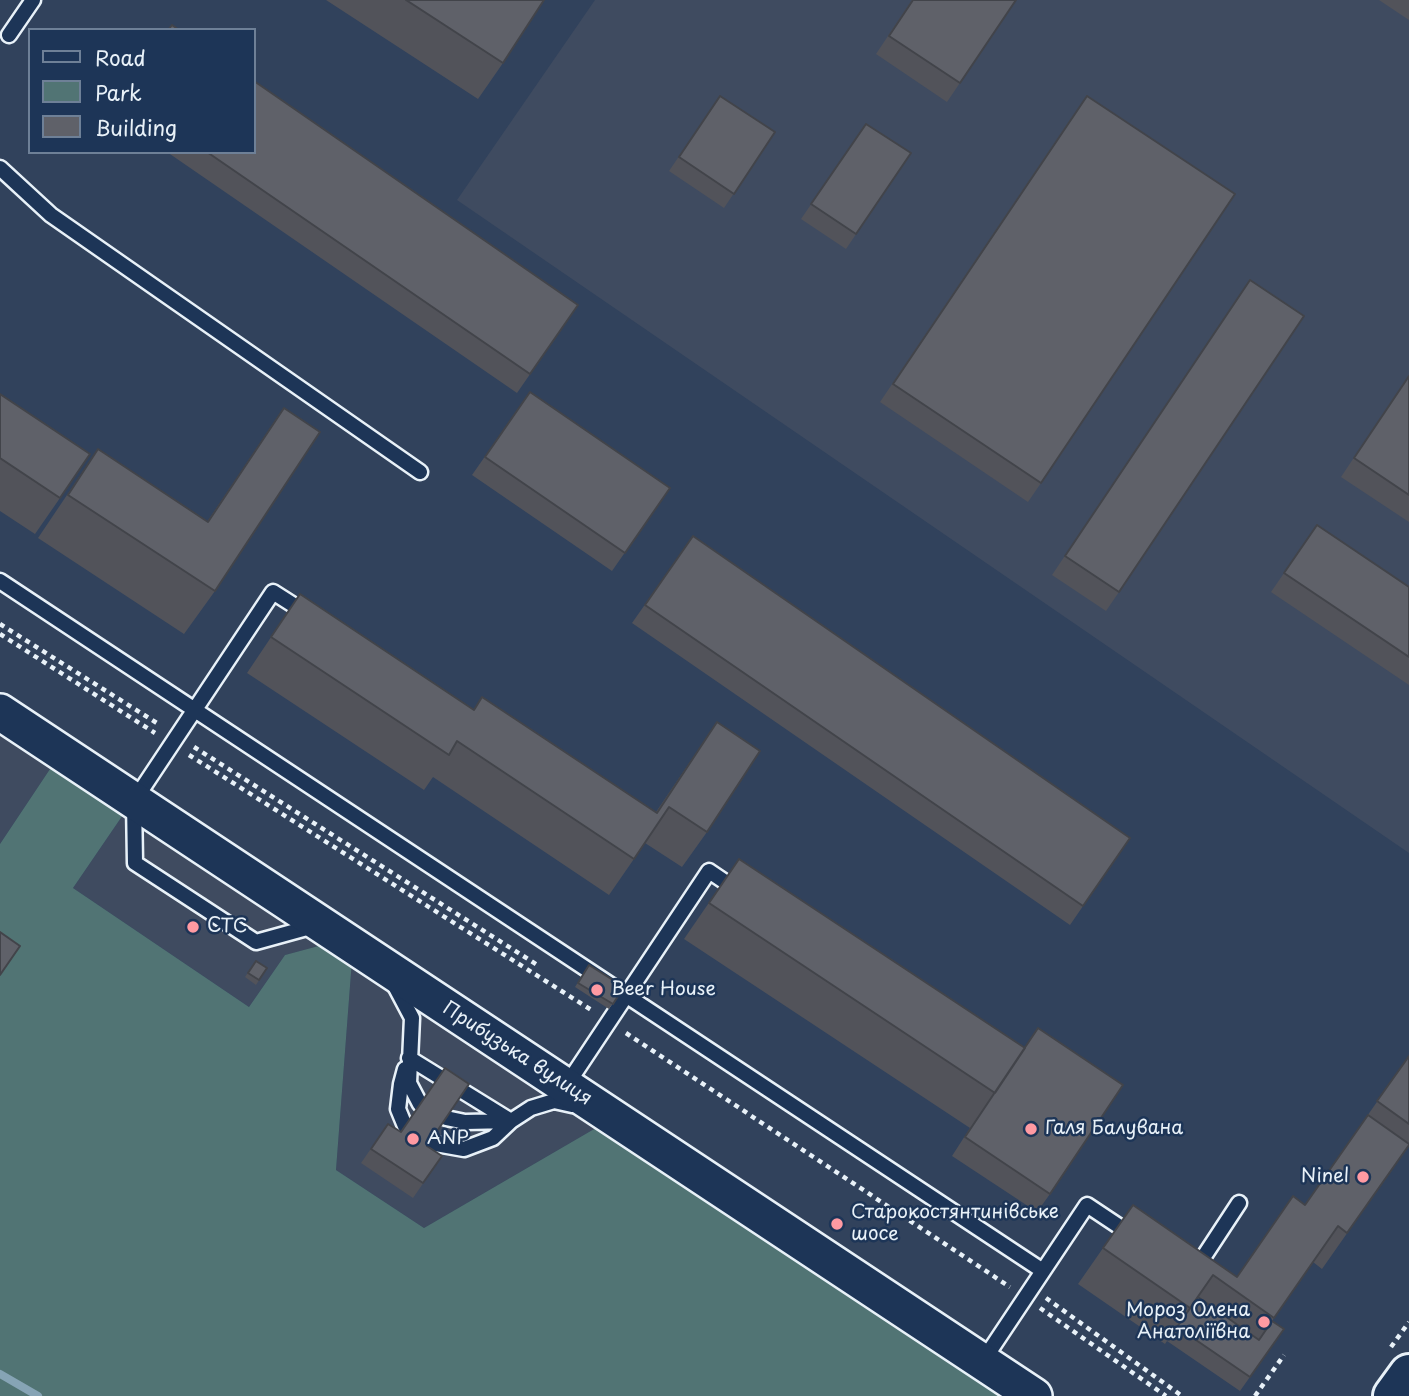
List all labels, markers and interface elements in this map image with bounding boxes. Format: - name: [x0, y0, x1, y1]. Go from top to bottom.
- legend: [28, 28, 256, 154]
- text: Road: [95, 41, 146, 73]
- text: Park: [95, 76, 142, 108]
- text: Building: [95, 111, 177, 143]
- place label: СТС: [207, 916, 247, 938]
- marker: СТС: [185, 919, 201, 935]
- place label: Beer House: [611, 979, 716, 1001]
- marker: Beer House: [589, 982, 605, 998]
- street label: Прибузька вулиця: [438, 997, 596, 1111]
- place label: Галя Балувана: [1045, 1118, 1183, 1140]
- marker: Галя Балувана: [1023, 1121, 1039, 1137]
- place label: ANP: [427, 1128, 469, 1150]
- marker: ANP: [405, 1131, 421, 1147]
- place label: Ninel: [1301, 1166, 1349, 1188]
- marker: Ninel: [1355, 1169, 1371, 1185]
- place label: Старокостянтинівське шосе: [851, 1202, 1059, 1246]
- marker: Старокостянтинівське шосе: [829, 1216, 845, 1232]
- place label: Мороз Олена Анатоліївна: [1126, 1300, 1250, 1344]
- marker: Мороз Олена Анатоліївна: [1256, 1314, 1272, 1330]

